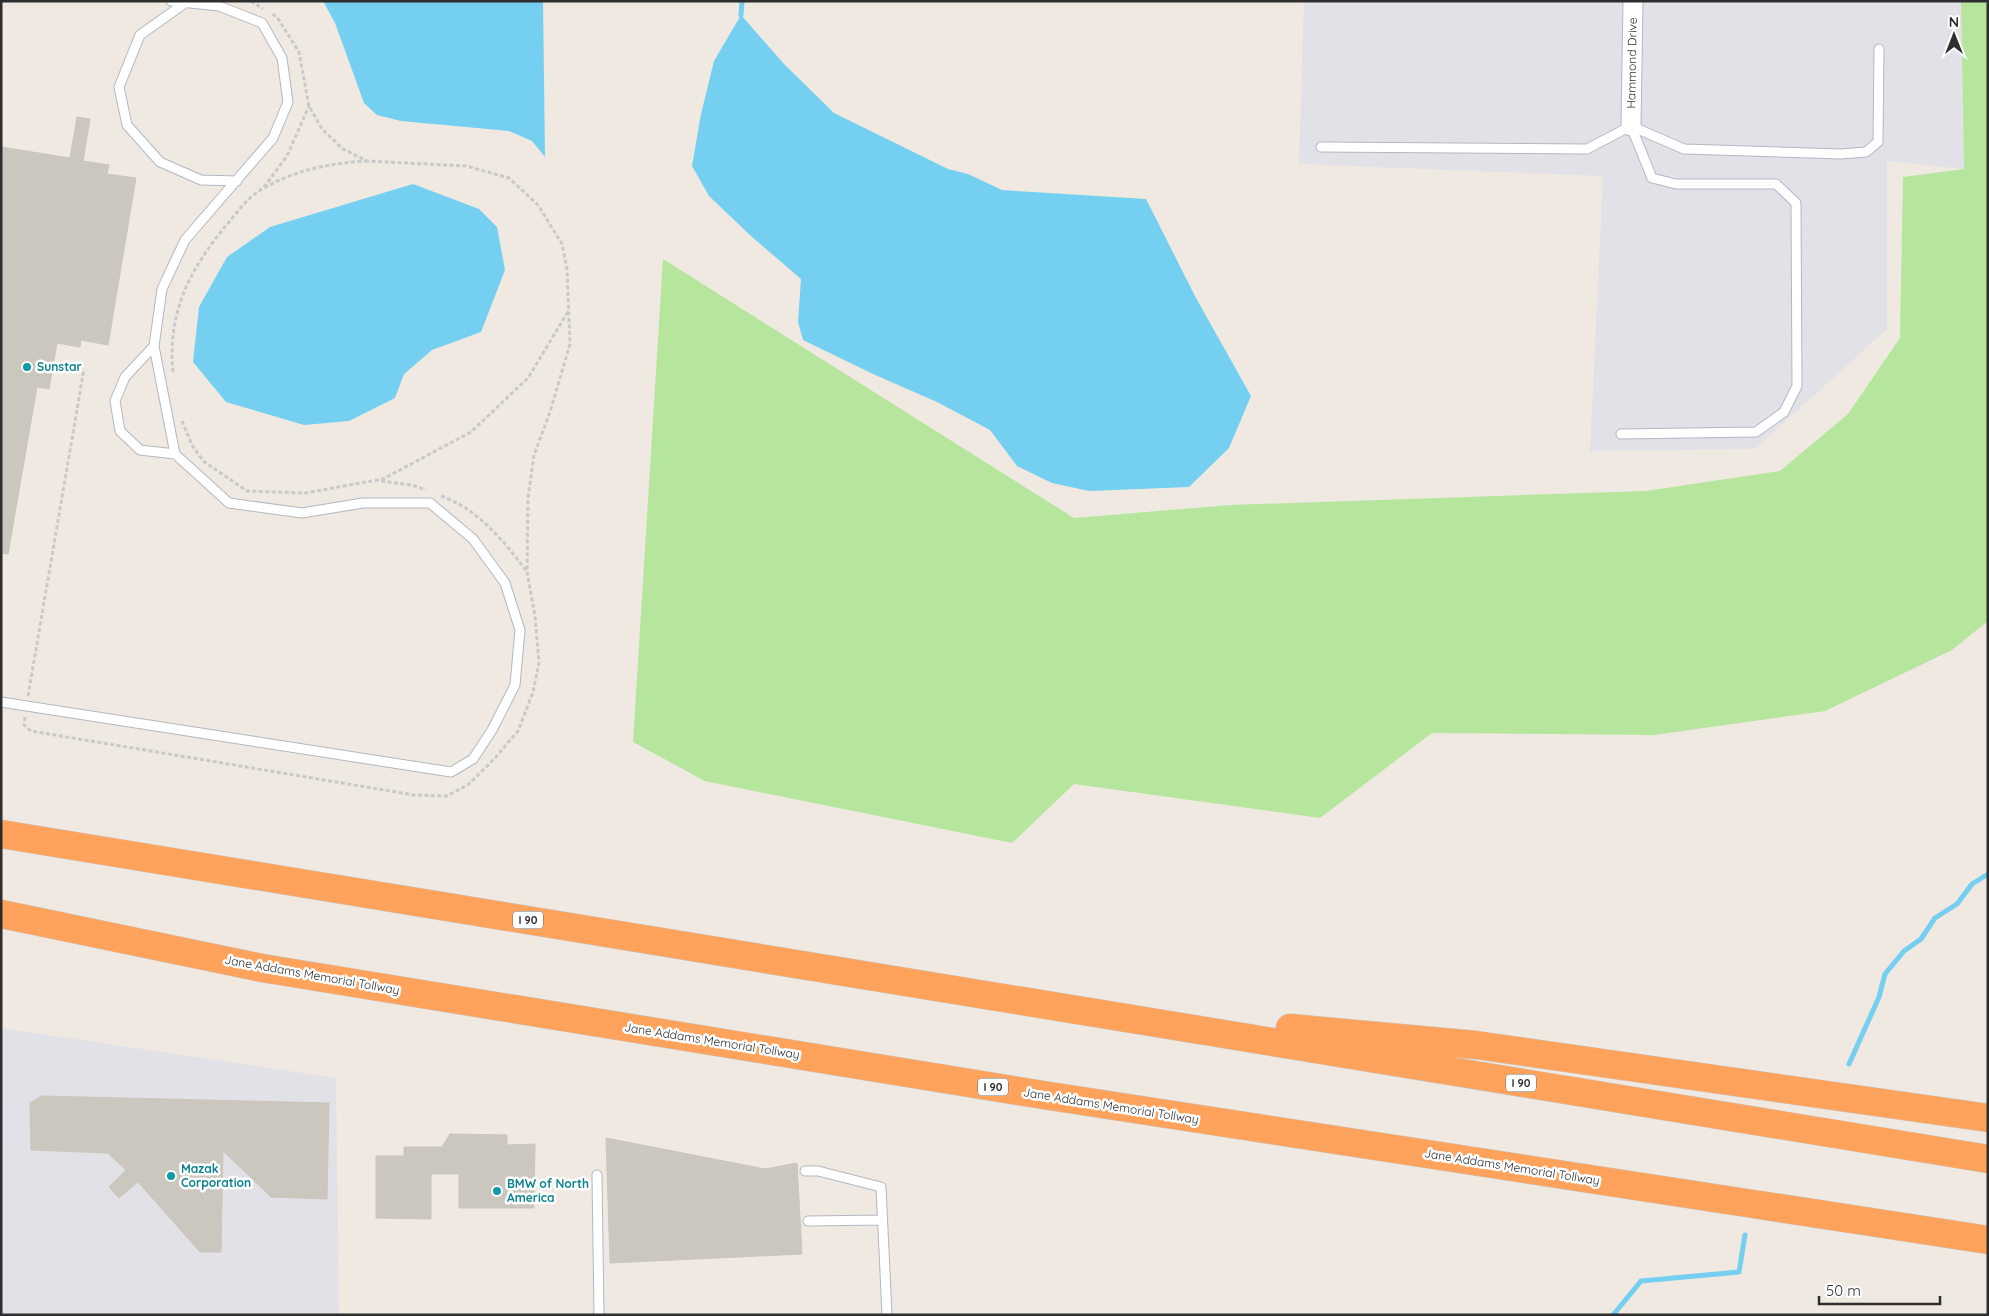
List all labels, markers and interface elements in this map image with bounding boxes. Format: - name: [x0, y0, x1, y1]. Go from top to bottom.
- north arrow: [1929, 10, 1979, 60]
- text: N: [1949, 13, 1959, 31]
- street label: Hammond Drive: [1623, 17, 1640, 109]
- place label: Sunstar: [37, 359, 82, 374]
- marker: Sunstar: [21, 361, 33, 373]
- road number: I 90: [513, 912, 543, 928]
- street label: Jane Addams Memorial Tollway: [223, 952, 401, 997]
- street label: Jane Addams Memorial Tollway: [623, 1019, 801, 1062]
- road number: I 90: [1506, 1074, 1536, 1092]
- road number: I 90: [978, 1078, 1008, 1096]
- street label: Jane Addams Memorial Tollway: [1022, 1084, 1200, 1127]
- street label: Jane Addams Memorial Tollway: [1423, 1145, 1601, 1188]
- place label: Mazak Corporation: [181, 1161, 251, 1190]
- marker: Mazak Corporation: [165, 1170, 177, 1182]
- place label: BMW of North America: [507, 1176, 589, 1205]
- marker: BMW of North America: [491, 1185, 503, 1197]
- scale bar: [1819, 1274, 1940, 1306]
- text: 50 m: [1826, 1281, 1861, 1300]

